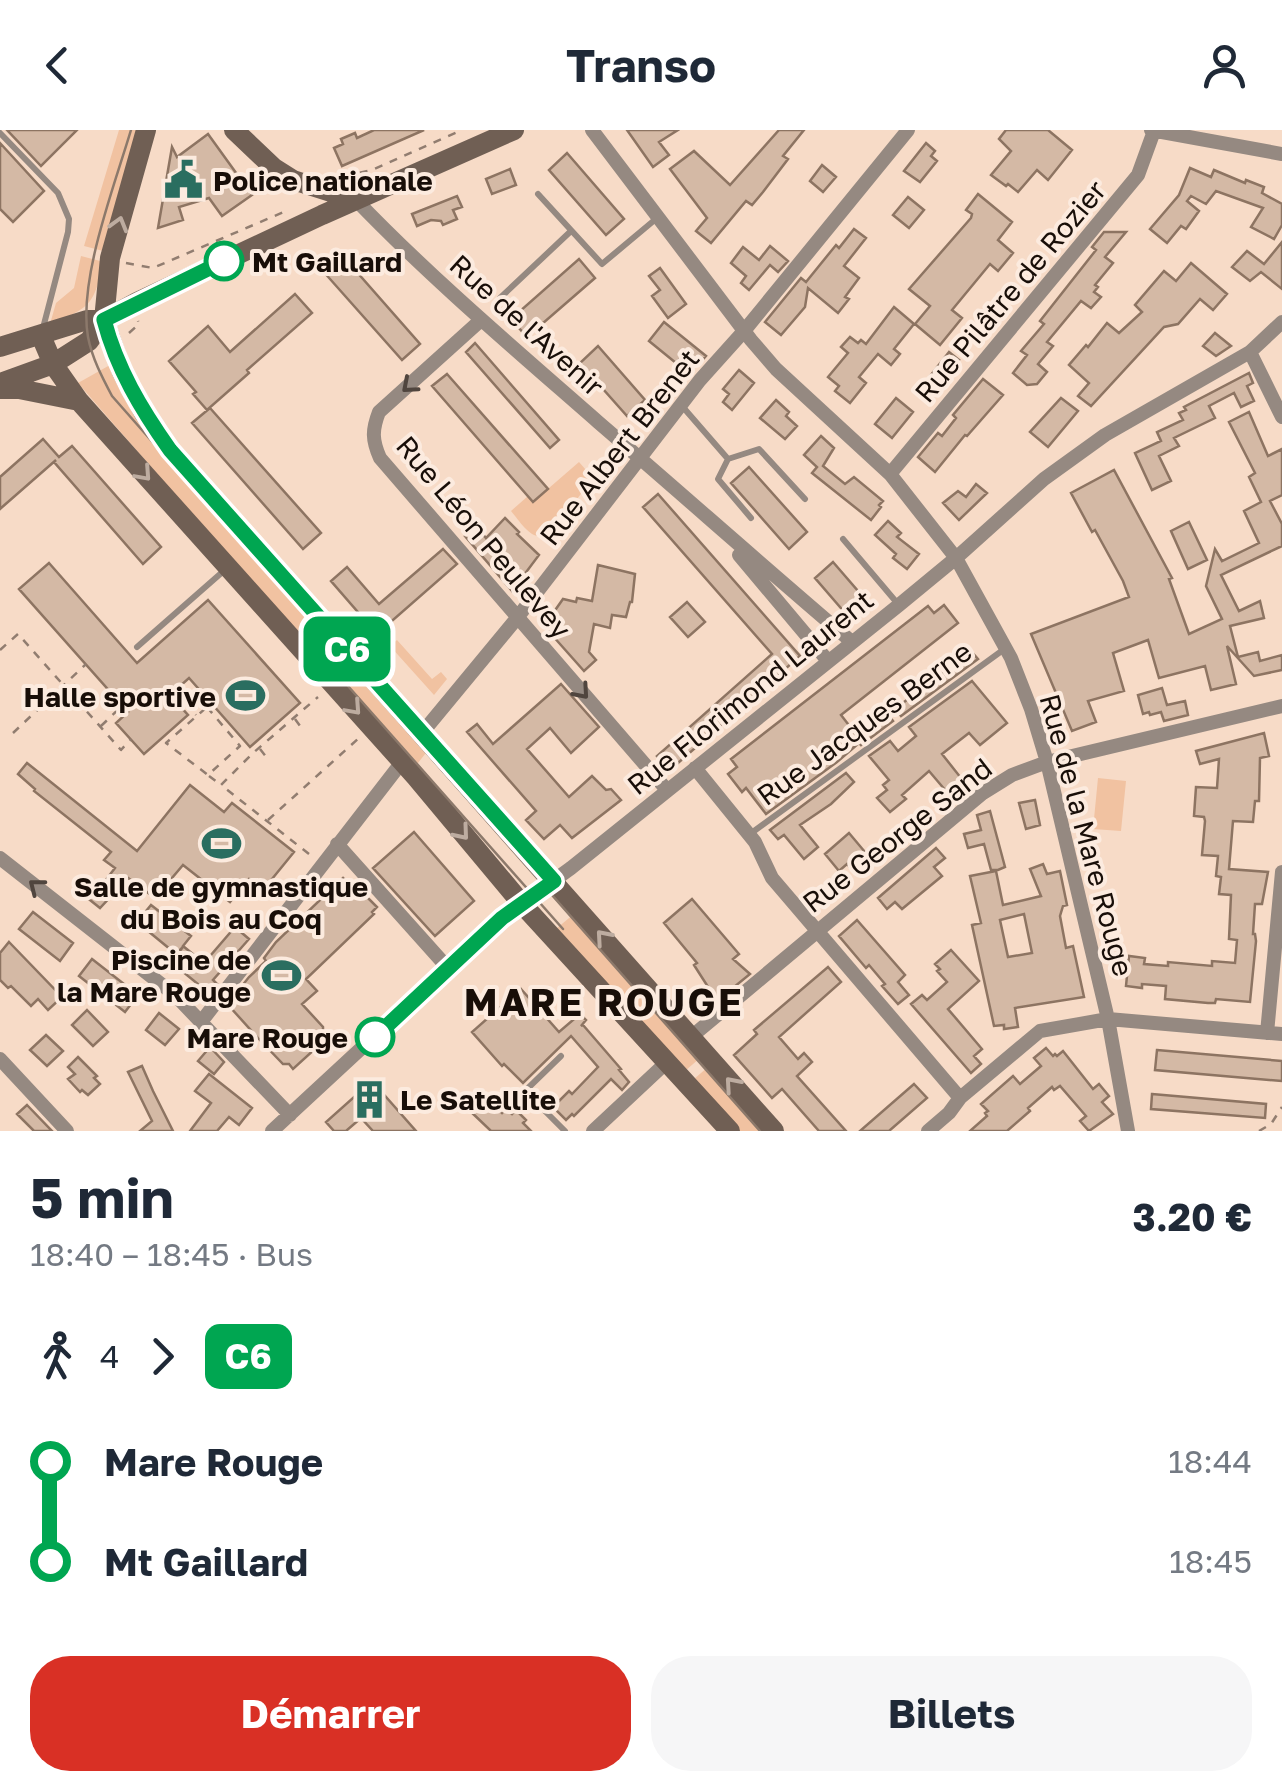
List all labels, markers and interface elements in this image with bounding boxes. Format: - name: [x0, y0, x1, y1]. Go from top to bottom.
- icon: back: [30, 38, 85, 93]
- text: Transo: [566, 38, 716, 92]
- icon: person: [1197, 38, 1252, 93]
- public building icon: Police nationale: [162, 159, 204, 201]
- place label: Police nationale: [213, 164, 433, 197]
- street label: Rue Pilâtre de Rozier: [908, 173, 1112, 408]
- one-way arrow: [108, 216, 129, 233]
- marker: Mt Gaillard: [205, 242, 243, 280]
- place label: Mt Gaillard: [252, 245, 402, 278]
- street label: Rue de l'Avenir: [444, 248, 611, 403]
- street label: Rue Albert Brenet: [532, 343, 706, 551]
- one-way arrow: [402, 374, 421, 392]
- street label: Rue Léon Peulevey: [390, 429, 578, 645]
- one-way arrow: [132, 462, 150, 481]
- street label: Rue Florimond Laurent: [621, 583, 879, 801]
- line badge: C6: [302, 616, 392, 682]
- text: C6: [323, 628, 371, 670]
- street label: Rue Jacques Berne: [750, 634, 978, 812]
- sports icon: Halle sportive: [225, 675, 267, 717]
- place label: Halle sportive: [24, 680, 216, 713]
- one-way arrow: [570, 680, 588, 698]
- street label: Rue de la Mare Rouge: [1033, 690, 1141, 980]
- one-way arrow: [342, 696, 360, 715]
- street label: Rue George Sand: [796, 751, 998, 919]
- one-way arrow: [450, 821, 468, 839]
- sports icon: Salle de gymnastique du Bois au Coq: [200, 823, 242, 865]
- place label: Salle de gymnastique du Bois au Coq: [74, 870, 368, 935]
- one-way arrow: [29, 881, 47, 898]
- one-way arrow: [597, 930, 615, 949]
- place label: Piscine de la Mare Rouge: [57, 943, 251, 1008]
- sports icon: Piscine de la Mare Rouge: [260, 954, 302, 996]
- district label: MARE ROUGE: [464, 979, 744, 1024]
- marker: Mare Rouge: [356, 1018, 394, 1056]
- place label: Mare Rouge: [187, 1021, 348, 1054]
- one-way arrow: [726, 1077, 744, 1096]
- building icon: Le Satellite: [349, 1078, 391, 1120]
- place label: Le Satellite: [400, 1083, 556, 1116]
- text: 5 min: [30, 1164, 174, 1230]
- text: 3.20 €: [1132, 1194, 1252, 1239]
- text: 18:40 – 18:45 · Bus: [30, 1235, 313, 1273]
- icon: walk: [30, 1329, 85, 1384]
- icon: forward: [135, 1329, 190, 1384]
- text: C6: [225, 1335, 272, 1377]
- text: 4: [100, 1337, 120, 1375]
- text: Mare Rouge: [104, 1439, 323, 1484]
- text: 18:44: [1168, 1442, 1252, 1480]
- text: Mt Gaillard: [104, 1539, 308, 1584]
- text: 18:45: [1169, 1542, 1252, 1580]
- button: Démarrer: [30, 1656, 631, 1771]
- button: Billets: [651, 1656, 1252, 1771]

